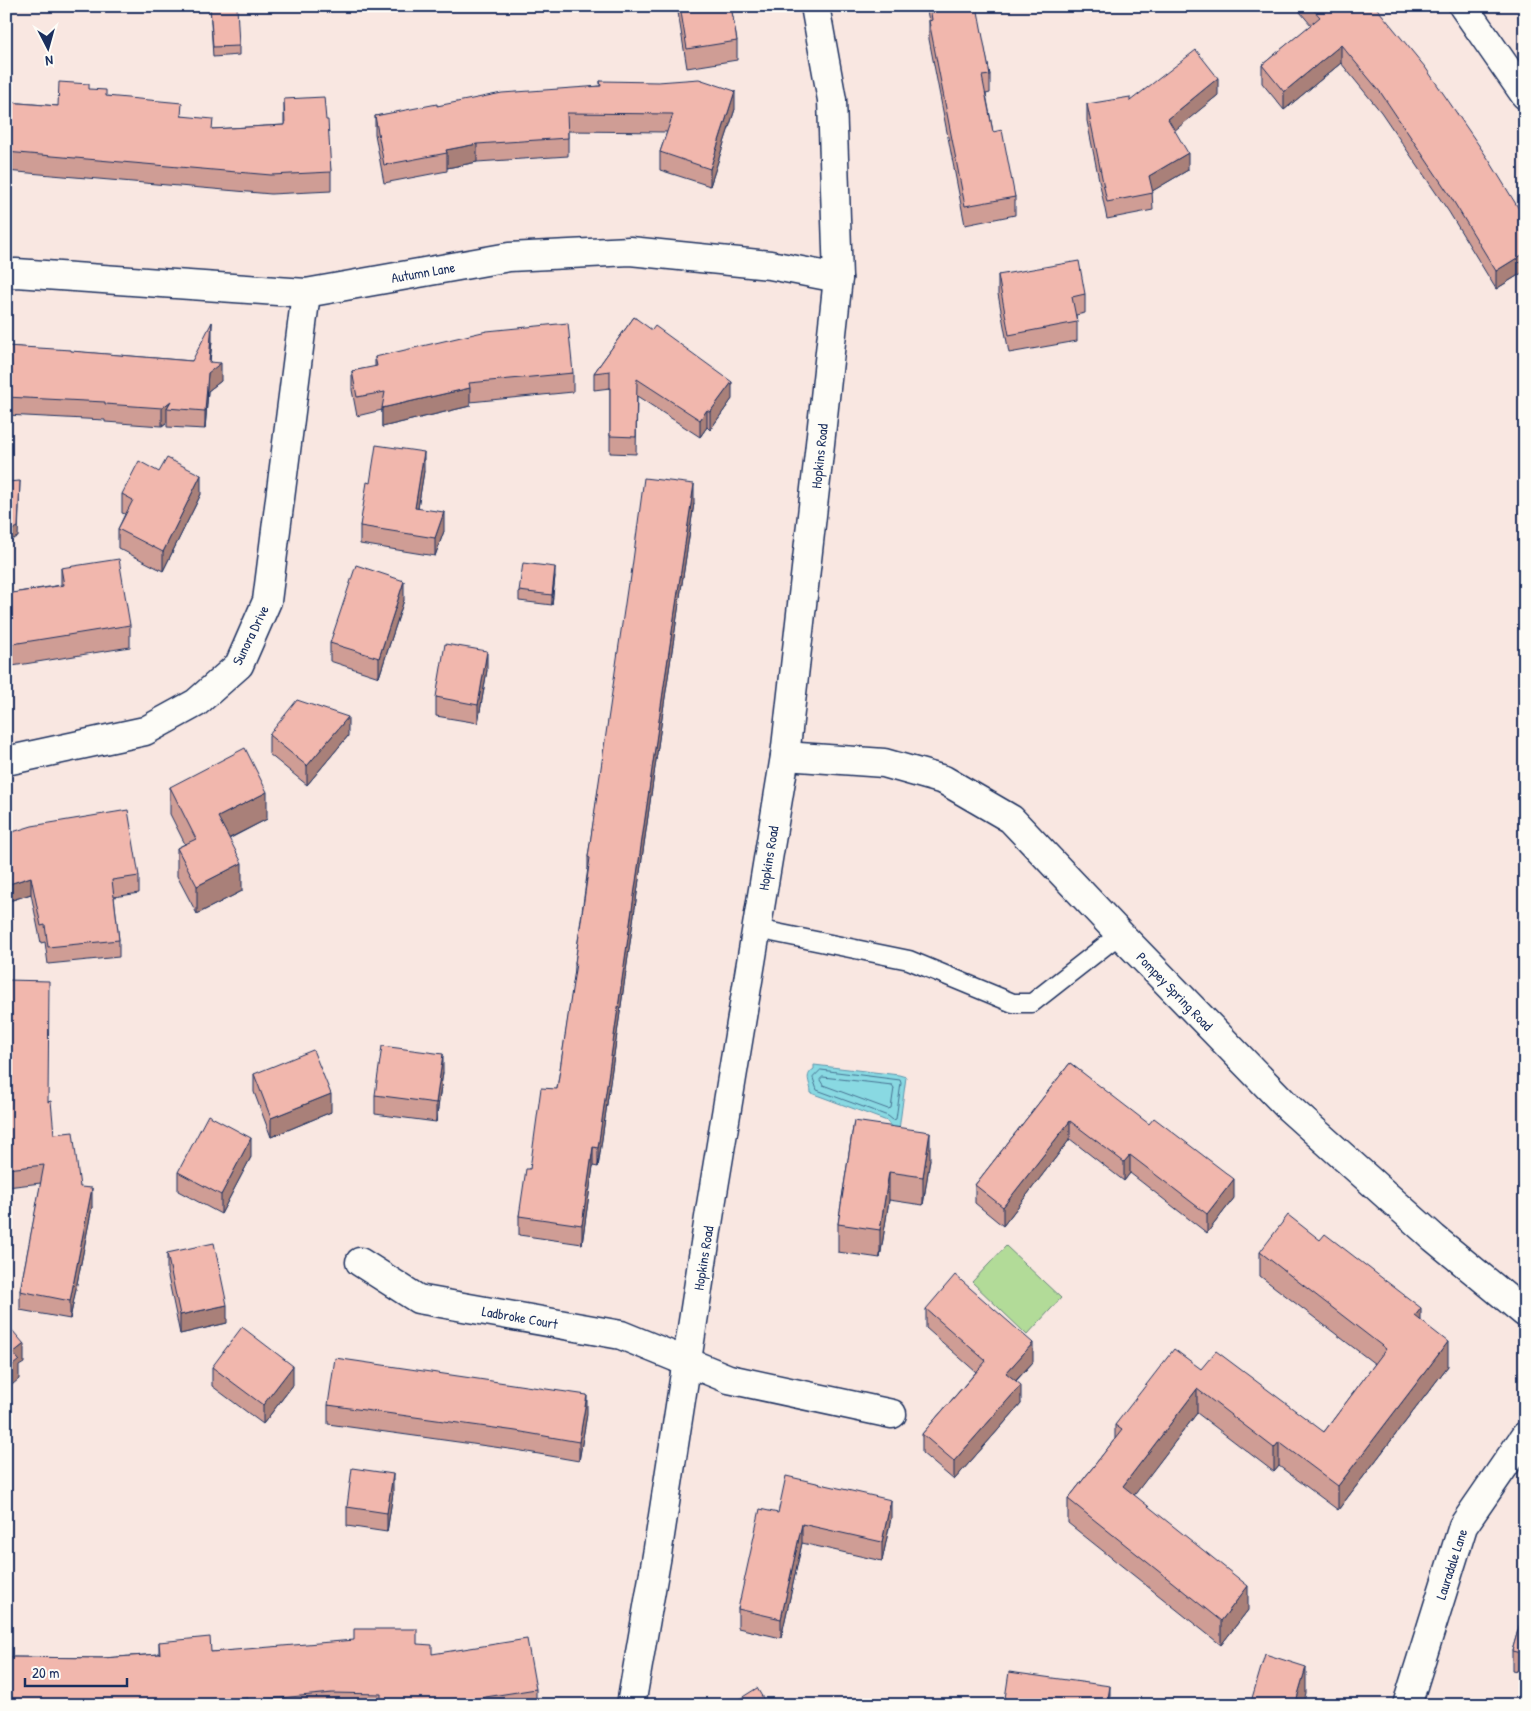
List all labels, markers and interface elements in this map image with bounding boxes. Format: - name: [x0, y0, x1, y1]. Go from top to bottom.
- north arrow: [22, 22, 72, 72]
- text: N: [44, 52, 54, 71]
- street label: Autumn Lane: [390, 257, 457, 287]
- street label: Hopkins Road: [806, 422, 833, 489]
- street label: Sunora Drive: [227, 601, 273, 668]
- street label: Hopkins Road: [754, 824, 784, 892]
- street label: Pompey Spring Road: [1132, 948, 1218, 1035]
- street label: Hopkins Road: [689, 1224, 719, 1292]
- street label: Ladbroke Court: [481, 1301, 560, 1333]
- street label: Lauradale Lane: [1431, 1526, 1471, 1602]
- scale bar: [25, 1656, 128, 1688]
- text: 20 m: [32, 1662, 59, 1683]

